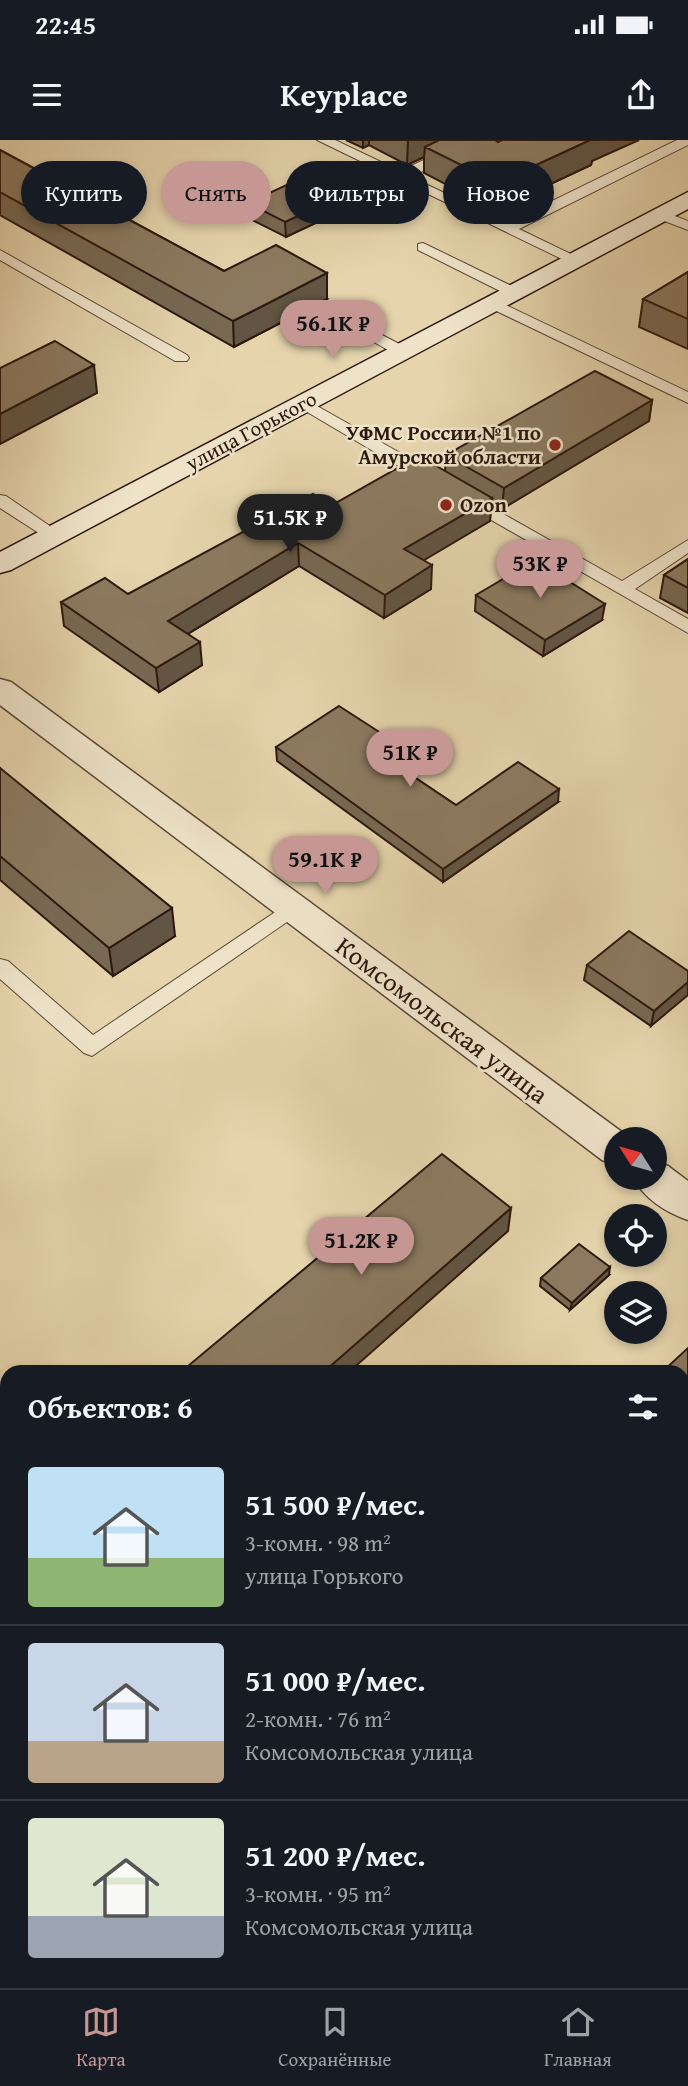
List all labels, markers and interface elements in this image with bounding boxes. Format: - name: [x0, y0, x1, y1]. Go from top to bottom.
- text: 22:45: [35, 5, 96, 44]
- text: Keyplace: [280, 71, 408, 118]
- icon: menu: [28, 76, 66, 114]
- icon: share: [622, 76, 660, 114]
- chip: Купить: [21, 161, 147, 224]
- chip: Снять: [161, 161, 271, 224]
- chip: Фильтры: [285, 161, 429, 224]
- chip: Новое: [443, 161, 554, 224]
- pin: 56.1K ₽: [268, 300, 398, 360]
- text: 56.1K ₽: [296, 306, 370, 339]
- street label: улица Горького: [179, 383, 322, 479]
- place label: УФМС России №1 по Амурской области: [346, 417, 541, 472]
- marker: УФМС России №1 по Амурской области: [547, 437, 563, 453]
- place label: Ozon: [460, 489, 507, 520]
- pin: 51.5K ₽: [225, 494, 355, 554]
- marker: Ozon: [438, 497, 454, 513]
- text: 51.5K ₽: [253, 500, 327, 533]
- pin: 53K ₽: [491, 540, 589, 600]
- text: 53K ₽: [512, 546, 568, 579]
- pin: 51K ₽: [361, 730, 459, 789]
- text: 51K ₽: [382, 735, 438, 768]
- pin: 59.1K ₽: [260, 836, 390, 896]
- text: 59.1K ₽: [288, 842, 362, 875]
- street label: Комсомольская улица: [328, 927, 557, 1113]
- north arrow: [604, 1127, 667, 1190]
- map controls: [604, 1127, 667, 1344]
- button: locate: [604, 1204, 667, 1267]
- pin: 51.2K ₽: [296, 1218, 426, 1277]
- text: 51.2K ₽: [324, 1223, 398, 1256]
- button: layers: [604, 1281, 667, 1344]
- text: Объектов: 6: [28, 1385, 192, 1429]
- icon: filters: [624, 1388, 662, 1426]
- text: 51 500 ₽/мес.: [245, 1482, 426, 1526]
- icon: home: [84, 1495, 168, 1579]
- text: 3-комн. · 98 m²: [245, 1526, 391, 1559]
- text: улица Горького: [245, 1559, 404, 1592]
- text: 51 000 ₽/мес.: [245, 1658, 426, 1702]
- icon: home: [84, 1671, 168, 1755]
- text: 2-комн. · 76 m²: [245, 1702, 391, 1735]
- text: Комсомольская улица: [245, 1735, 473, 1768]
- text: 51 200 ₽/мес.: [245, 1833, 426, 1877]
- icon: home: [84, 1846, 168, 1930]
- text: 3-комн. · 95 m²: [245, 1877, 391, 1910]
- text: Комсомольская улица: [245, 1910, 473, 1943]
- tab: Карта: [76, 2003, 126, 2073]
- tab: Сохранённые: [278, 2003, 391, 2073]
- tab: Главная: [544, 2003, 612, 2073]

